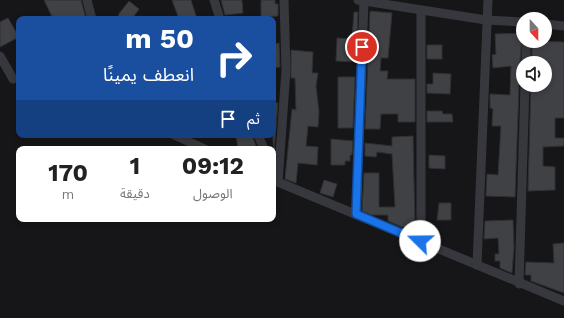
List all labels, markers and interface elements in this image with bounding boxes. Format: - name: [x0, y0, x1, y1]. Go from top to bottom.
- north arrow: [516, 12, 552, 48]
- map controls: [516, 12, 552, 92]
- text: 50 m: [125, 22, 194, 55]
- pin: [345, 30, 379, 64]
- icon: right: [208, 32, 260, 84]
- icon: arrive: [351, 36, 373, 58]
- button: sound: [516, 56, 552, 92]
- text: انعطف يمينًا: [103, 64, 194, 85]
- icon: arrive: [217, 108, 239, 130]
- text: ثم: [247, 110, 260, 128]
- text: 1: [130, 152, 140, 180]
- text: 09:12: [182, 152, 244, 180]
- text: 170: [48, 159, 88, 187]
- text: دقيقة: [120, 186, 150, 201]
- text: الوصول: [193, 186, 233, 201]
- text: m: [62, 187, 74, 202]
- position arrow: [399, 220, 441, 262]

